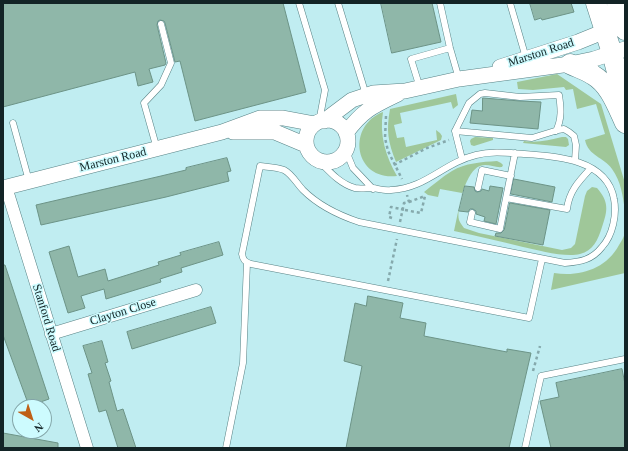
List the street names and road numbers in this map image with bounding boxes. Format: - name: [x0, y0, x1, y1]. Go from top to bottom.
- street label: Marston Road: [506, 36, 576, 70]
- street label: Marston Road: [78, 145, 148, 175]
- street label: Stanford Road: [29, 283, 63, 353]
- street label: Clayton Close: [88, 295, 158, 329]

